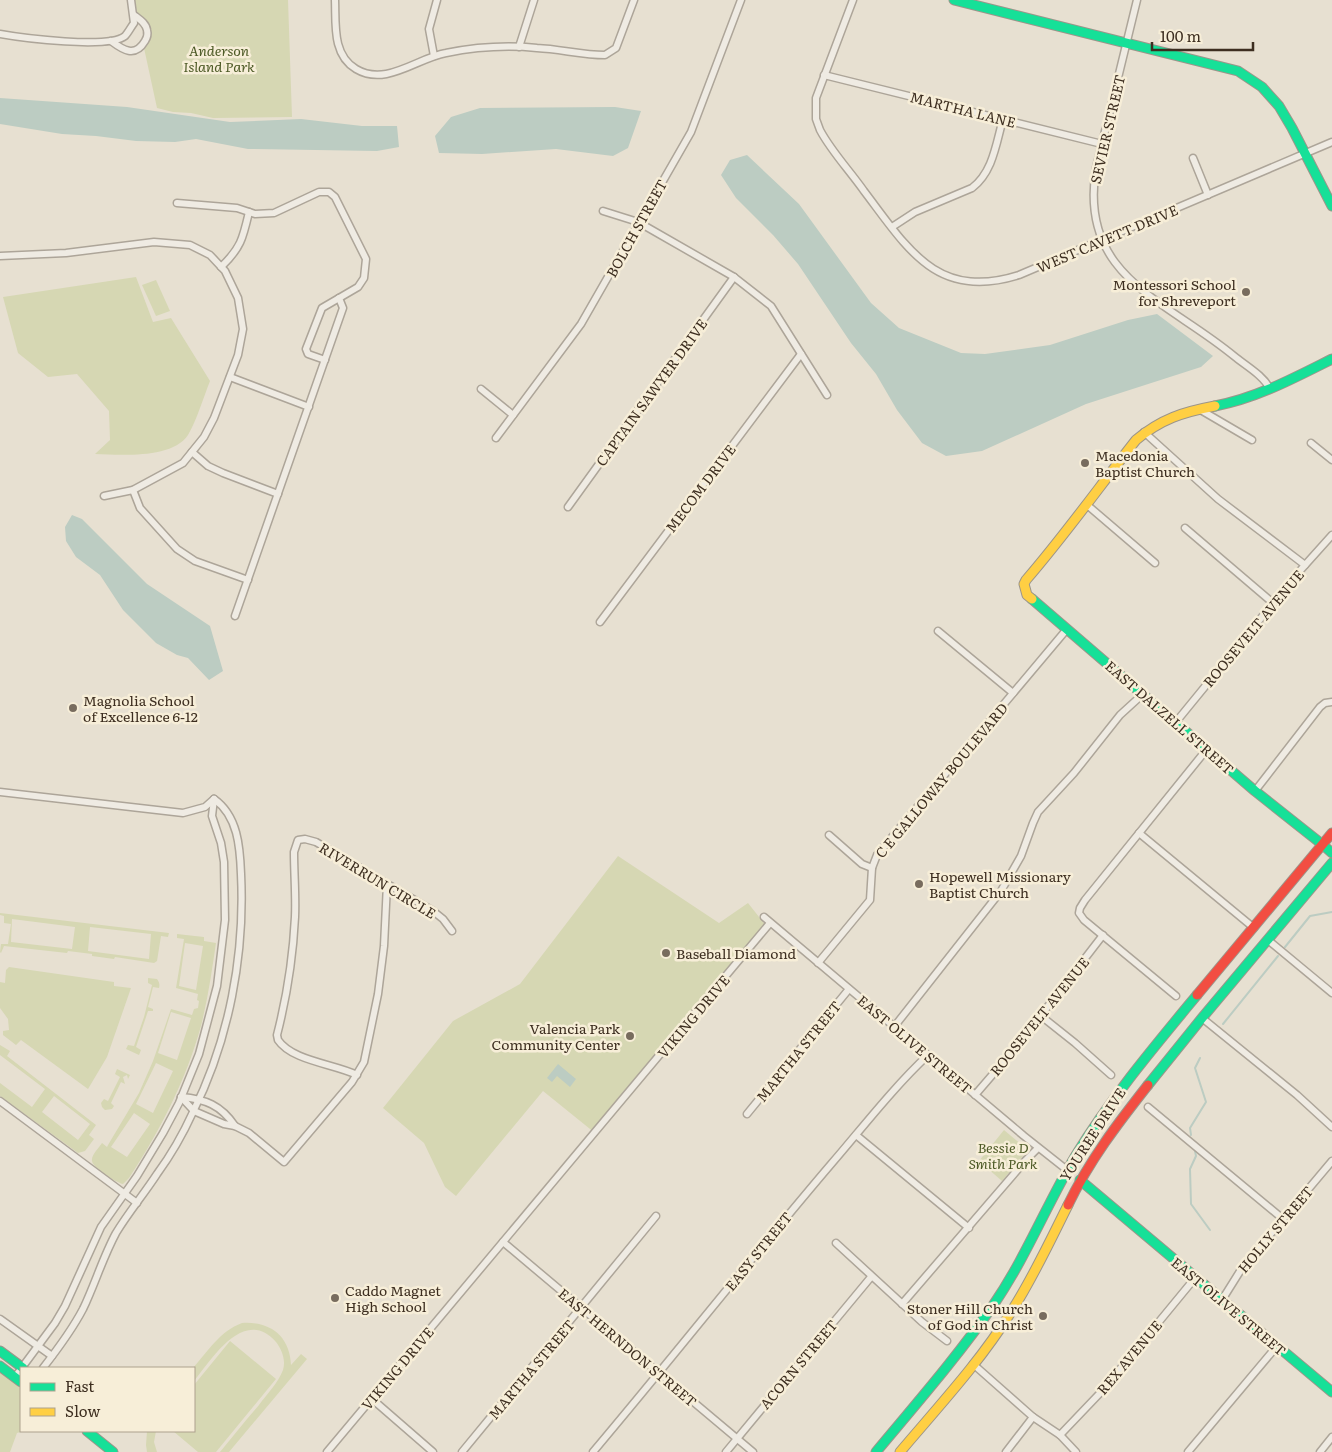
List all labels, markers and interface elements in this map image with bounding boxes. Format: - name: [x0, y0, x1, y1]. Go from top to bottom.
- scale bar: [1152, 20, 1253, 52]
- text: 100 m: [1160, 24, 1201, 47]
- park label: Anderson Island Park: [183, 40, 255, 76]
- street label: SEVIER STREET: [1085, 72, 1129, 186]
- street label: MARTHA LANE: [908, 86, 1018, 132]
- street label: BOLCH STREET: [601, 175, 671, 281]
- street label: WEST CAVETT DRIVE: [1033, 199, 1181, 277]
- place label: Montessori School for Shreveport: [1113, 274, 1236, 310]
- marker: Montessori School for Shreveport: [1240, 286, 1252, 298]
- street label: CAPTAIN SAWYER DRIVE: [591, 314, 711, 470]
- street label: MECOM DRIVE: [660, 440, 740, 536]
- place label: Macedonia Baptist Church: [1095, 445, 1195, 481]
- marker: Macedonia Baptist Church: [1079, 457, 1091, 469]
- street label: ROOSEVELT AVENUE: [1198, 565, 1308, 691]
- street label: EAST DALZELL STREET: [1101, 656, 1239, 778]
- place label: Magnolia School of Excellence 6-12: [83, 690, 198, 726]
- street label: C E GALLOWAY BOULEVARD: [870, 698, 1012, 862]
- marker: Magnolia School of Excellence 6-12: [67, 702, 79, 714]
- street label: RIVERRUN CIRCLE: [316, 837, 440, 923]
- place label: Hopewell Missionary Baptist Church: [929, 866, 1072, 902]
- marker: Hopewell Missionary Baptist Church: [913, 878, 925, 890]
- place label: Baseball Diamond: [676, 943, 797, 963]
- marker: Baseball Diamond: [660, 947, 672, 959]
- street label: ROOSEVELT AVENUE: [985, 952, 1093, 1080]
- street label: VIKING DRIVE: [652, 970, 734, 1062]
- street label: EAST OLIVE STREET: [853, 990, 977, 1098]
- street label: MARTHA STREET: [751, 996, 845, 1106]
- place label: Valencia Park Community Center: [492, 1018, 620, 1054]
- marker: Valencia Park Community Center: [624, 1030, 636, 1042]
- street label: YOUREE DRIVE: [1054, 1083, 1130, 1185]
- park label: Bessie D Smith Park: [968, 1137, 1038, 1173]
- street label: HOLLY STREET: [1233, 1181, 1317, 1277]
- street label: EASY STREET: [720, 1207, 796, 1295]
- street label: EAST OLIVE STREET: [1167, 1252, 1291, 1360]
- place label: Caddo Magnet High School: [345, 1280, 441, 1316]
- street label: EAST HERNDON STREET: [555, 1283, 701, 1411]
- marker: Caddo Magnet High School: [329, 1292, 341, 1304]
- place label: Stoner Hill Church of God in Christ: [907, 1298, 1033, 1334]
- marker: Stoner Hill Church of God in Christ: [1037, 1310, 1049, 1322]
- street label: MARTHA STREET: [483, 1315, 579, 1423]
- street label: ACORN STREET: [755, 1315, 841, 1413]
- street label: REX AVENUE: [1092, 1315, 1166, 1399]
- street label: VIKING DRIVE: [356, 1322, 438, 1414]
- legend: [20, 1367, 195, 1432]
- text: Fast: [65, 1374, 94, 1397]
- text: Slow: [65, 1399, 100, 1422]

